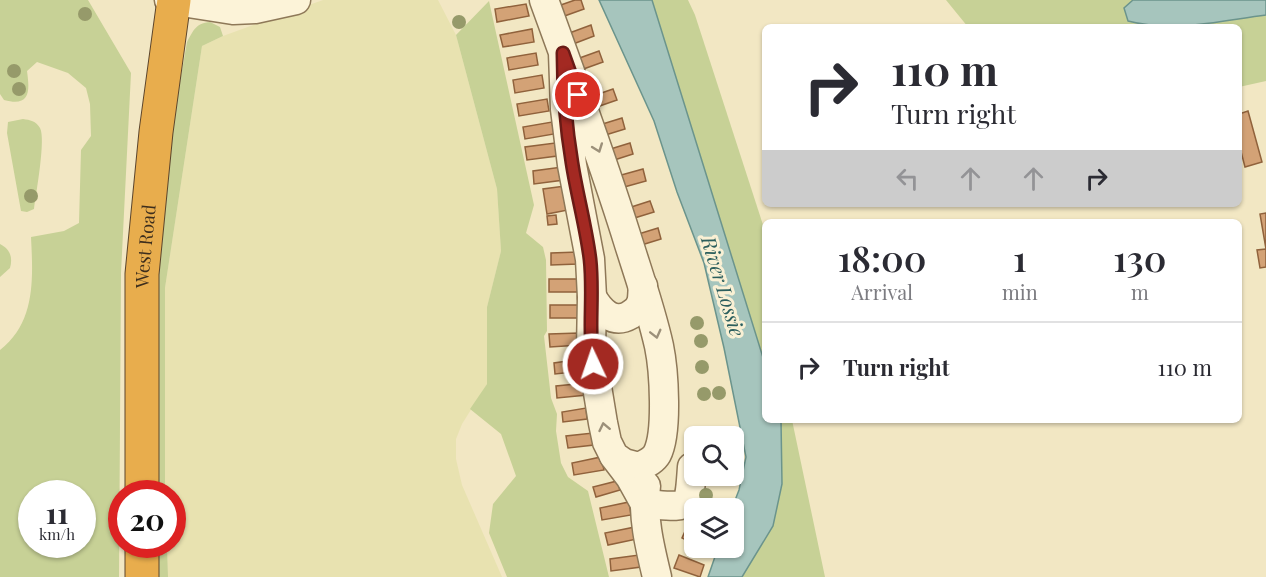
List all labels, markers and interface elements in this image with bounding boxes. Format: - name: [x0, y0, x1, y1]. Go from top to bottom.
- text: 110 m: [891, 41, 998, 97]
- icon: right: [792, 48, 870, 126]
- pin: [552, 69, 603, 120]
- icon: arrive: [561, 78, 594, 111]
- text: Turn right: [891, 95, 1016, 131]
- one-way arrow: [590, 142, 603, 153]
- icon: left: [891, 162, 924, 195]
- icon: ahead: [954, 162, 987, 195]
- icon: ahead: [1017, 162, 1050, 195]
- icon: right: [1080, 162, 1113, 195]
- street label: West Road: [130, 203, 161, 289]
- water label: River Lossie: [696, 232, 752, 340]
- text: 18:00: [838, 233, 926, 281]
- text: 1: [1013, 233, 1027, 281]
- text: 130: [1113, 233, 1166, 281]
- text: Arrival: [851, 278, 913, 305]
- text: min: [1002, 278, 1038, 305]
- text: m: [1131, 278, 1149, 305]
- one-way arrow: [649, 328, 661, 339]
- position arrow: [561, 332, 625, 396]
- icon: right: [792, 351, 825, 384]
- text: Turn right: [843, 352, 949, 382]
- text: 110 m: [1158, 352, 1212, 382]
- one-way arrow: [598, 423, 611, 433]
- map controls: [684, 426, 744, 558]
- button: search: [684, 426, 744, 486]
- speed limit sign: 20: [108, 480, 186, 558]
- text: 11: [46, 492, 68, 532]
- button: layers: [684, 498, 744, 558]
- text: km/h: [39, 524, 75, 544]

